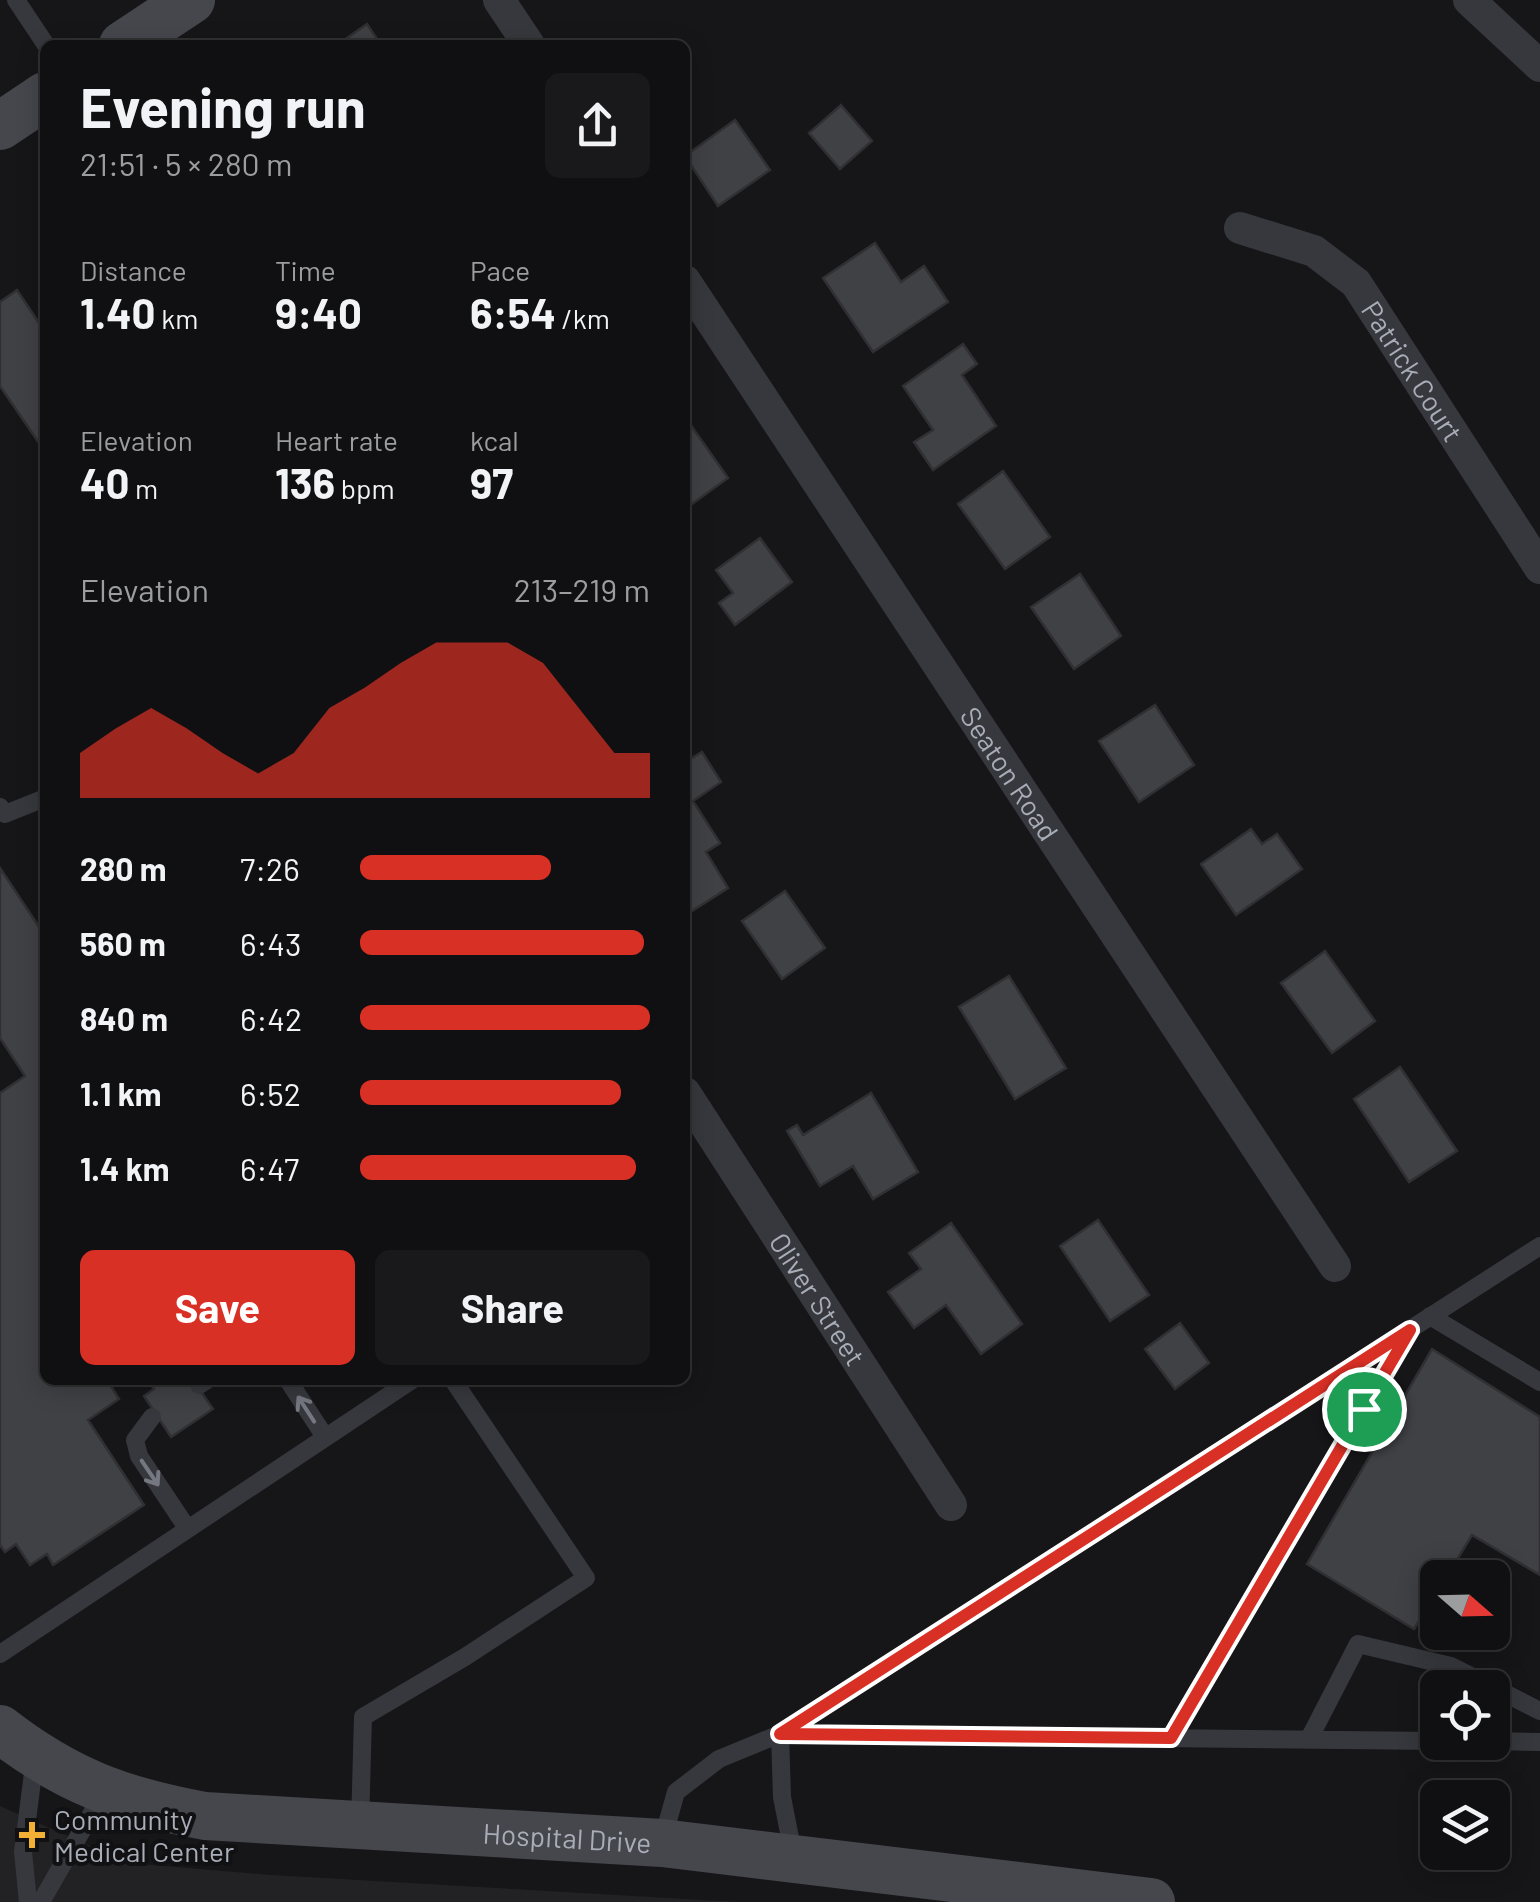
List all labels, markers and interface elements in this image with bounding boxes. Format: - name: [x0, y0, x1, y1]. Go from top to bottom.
- text: Evening run: [80, 73, 366, 139]
- button: share: [545, 73, 650, 178]
- text: 21:51 · 5 × 280 m: [80, 144, 293, 182]
- text: Distance: [80, 253, 187, 287]
- text: Time: [275, 253, 336, 287]
- text: Pace: [470, 253, 530, 287]
- text: 1.40: [80, 287, 156, 337]
- text: 9:40: [275, 287, 362, 337]
- text: 6:54: [470, 287, 556, 337]
- street label: Patrick Court: [1355, 294, 1471, 448]
- text: km: [156, 301, 198, 335]
- text: /km: [556, 301, 610, 335]
- text: Elevation: [80, 423, 193, 457]
- text: Heart rate: [275, 423, 398, 457]
- text: kcal: [470, 423, 519, 457]
- text: 40: [80, 457, 129, 507]
- text: 136: [275, 457, 335, 507]
- text: 97: [470, 457, 513, 507]
- text: m: [129, 471, 158, 505]
- text: bpm: [335, 471, 395, 505]
- text: Elevation: [80, 570, 209, 608]
- text: 213–219 m: [514, 570, 650, 608]
- street label: Seaton Road: [954, 700, 1066, 847]
- text: 280 m: [80, 849, 167, 887]
- text: 7:26: [240, 849, 300, 887]
- text: 560 m: [80, 924, 166, 962]
- text: 6:43: [240, 924, 301, 962]
- text: 840 m: [80, 999, 168, 1037]
- text: 6:42: [240, 999, 302, 1037]
- text: 1.1 km: [80, 1074, 161, 1112]
- text: 6:52: [240, 1074, 301, 1112]
- text: 1.4 km: [80, 1149, 170, 1187]
- text: 6:47: [240, 1149, 299, 1187]
- street label: Oliver Street: [763, 1226, 873, 1372]
- button: Save: [80, 1250, 355, 1365]
- button: Share: [375, 1250, 650, 1365]
- pin: [1322, 1367, 1407, 1452]
- icon: arrive: [1337, 1382, 1392, 1437]
- one-way arrow: [296, 1395, 317, 1423]
- one-way arrow: [140, 1458, 161, 1486]
- north arrow: [1420, 1560, 1510, 1650]
- map controls: [1420, 1560, 1510, 1870]
- button: locate: [1420, 1670, 1510, 1760]
- button: layers: [1420, 1780, 1510, 1870]
- place label: Community Medical Center: [54, 1802, 234, 1868]
- street label: Hospital Drive: [482, 1815, 652, 1859]
- marker: Community Medical Center: [19, 1822, 45, 1848]

